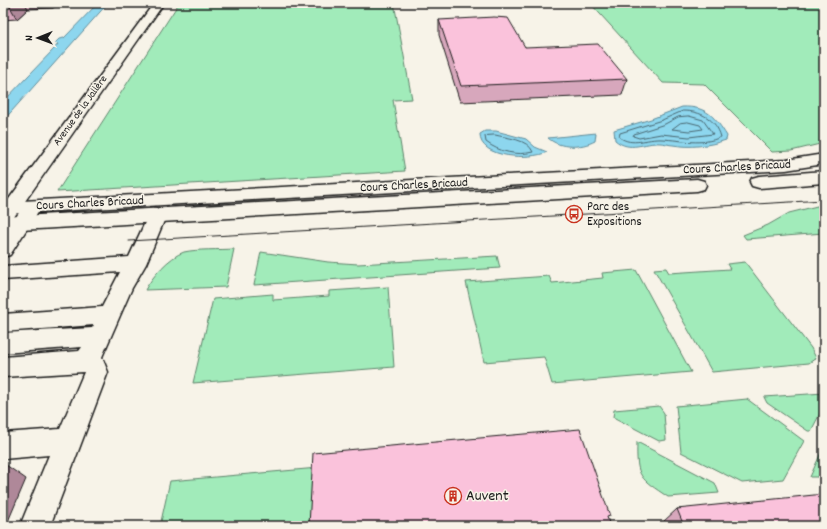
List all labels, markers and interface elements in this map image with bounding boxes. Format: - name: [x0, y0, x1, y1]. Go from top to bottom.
- north arrow: [18, 18, 58, 58]
- text: N: [22, 35, 38, 41]
- street label: Avenue de la Jallère: [50, 72, 112, 149]
- street label: Cours Charles Bricaud: [683, 156, 791, 180]
- street label: Cours Charles Bricaud: [360, 174, 468, 198]
- street label: Cours Charles Bricaud: [36, 192, 144, 216]
- place label: Parc des Expositions: [587, 198, 642, 232]
- bus stop icon: Parc des Expositions: [564, 204, 584, 224]
- place label: Auvent: [466, 485, 509, 508]
- building icon: Auvent: [443, 486, 463, 506]

